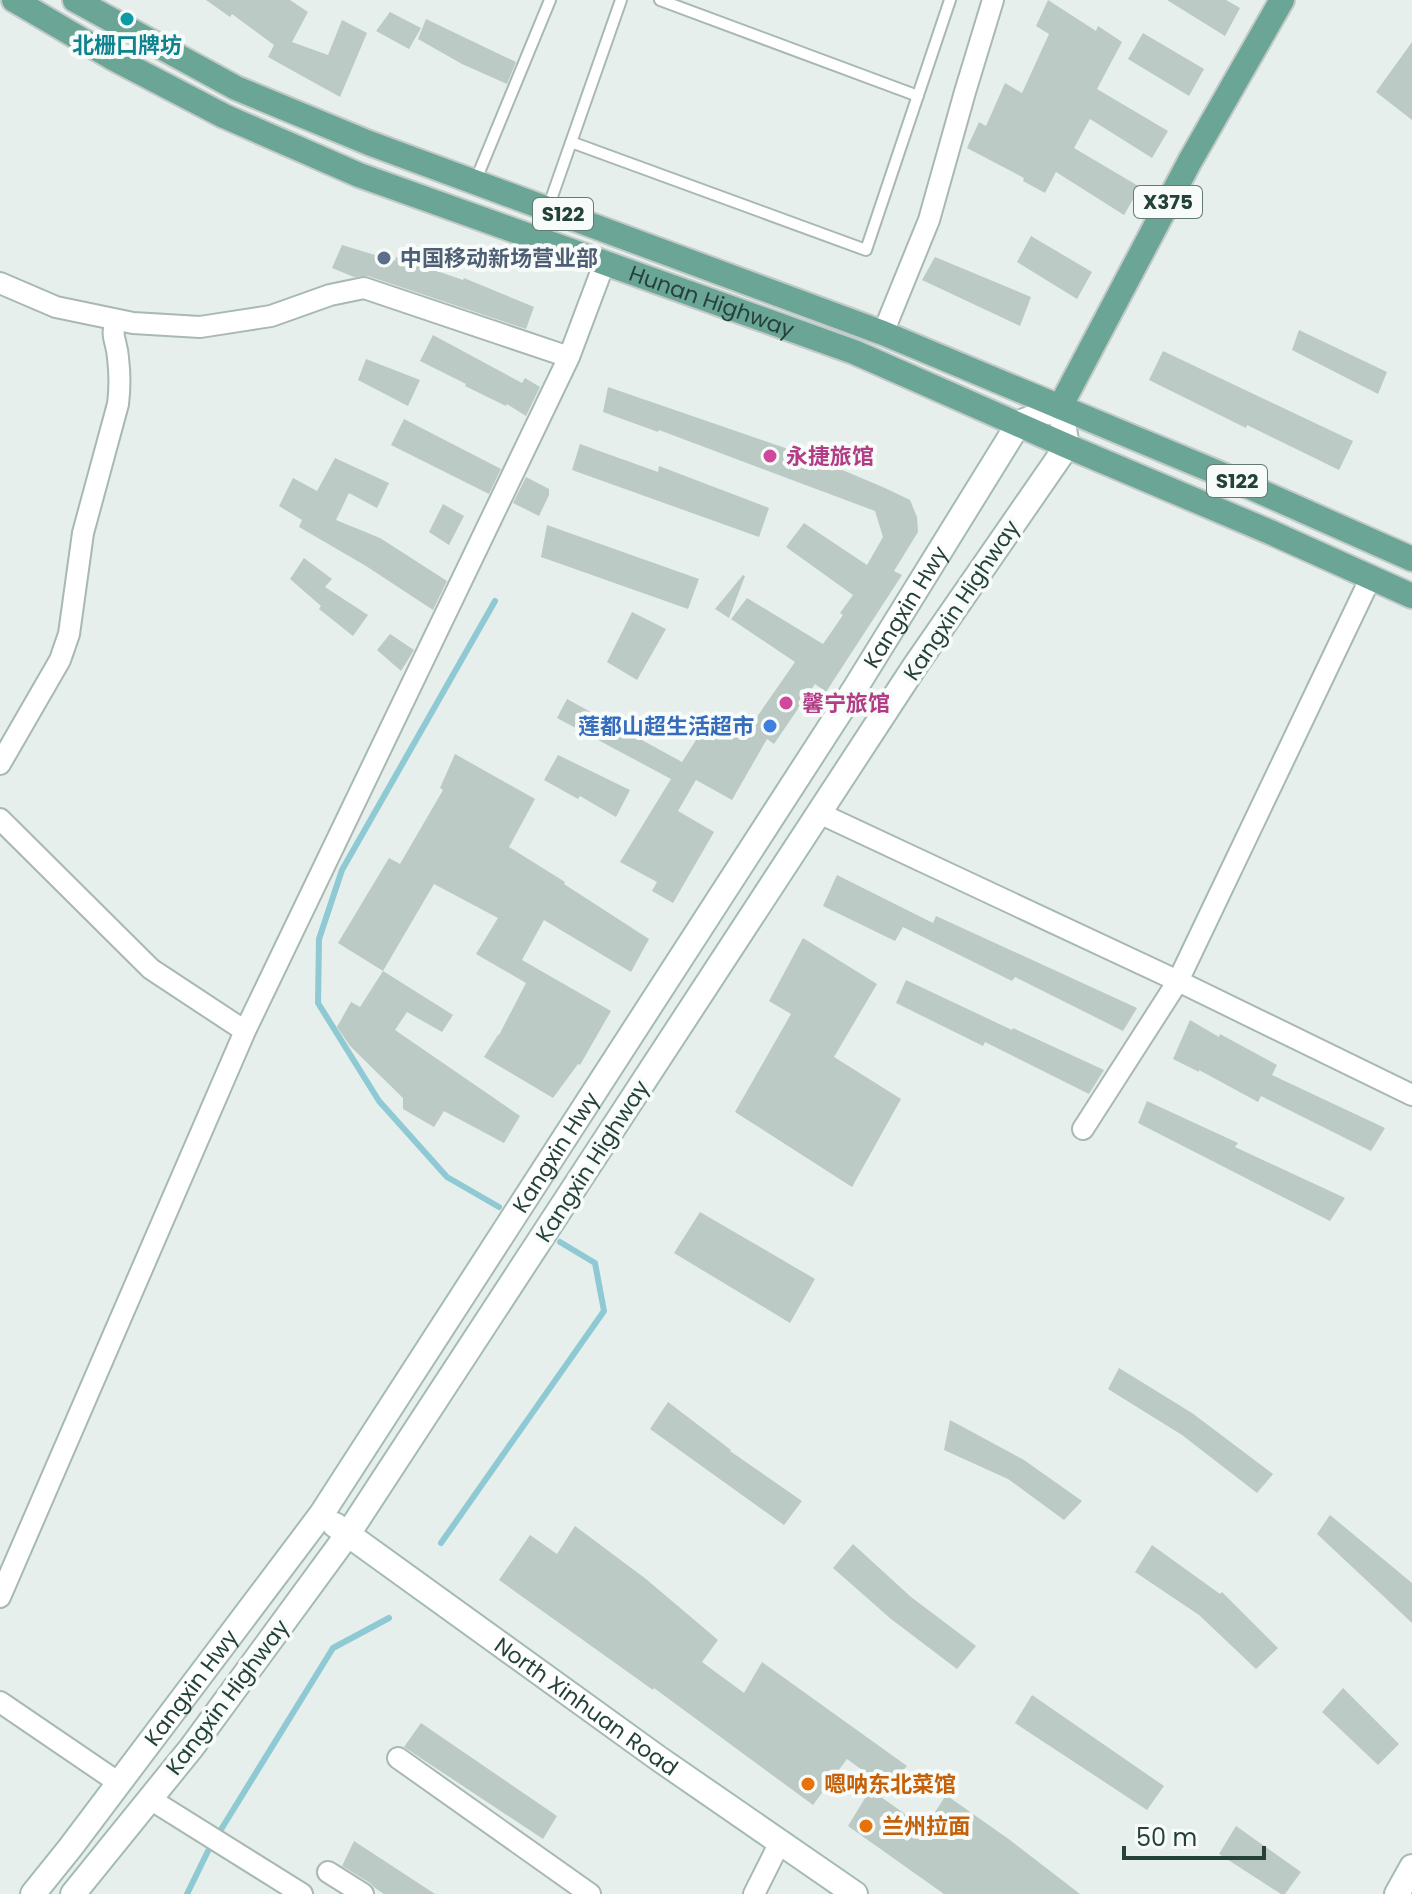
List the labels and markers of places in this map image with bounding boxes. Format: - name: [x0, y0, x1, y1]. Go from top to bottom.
- marker: 北栅口牌坊: [118, 10, 136, 28]
- place label: 北栅口牌坊: [72, 30, 182, 61]
- place label: 中国移动新场营业部: [400, 243, 598, 274]
- marker: 中国移动新场营业部: [375, 249, 393, 267]
- place label: 永捷旅馆: [786, 441, 874, 472]
- marker: 永捷旅馆: [761, 447, 779, 465]
- place label: 馨宁旅馆: [802, 688, 890, 719]
- marker: 馨宁旅馆: [777, 694, 795, 712]
- place label: 莲都山超生活超市: [578, 711, 754, 742]
- marker: 莲都山超生活超市: [761, 717, 779, 735]
- place label: 嗯呐东北菜馆: [824, 1769, 956, 1800]
- marker: 嗯呐东北菜馆: [799, 1775, 817, 1793]
- place label: 兰州拉面: [882, 1811, 970, 1842]
- marker: 兰州拉面: [857, 1817, 875, 1835]

